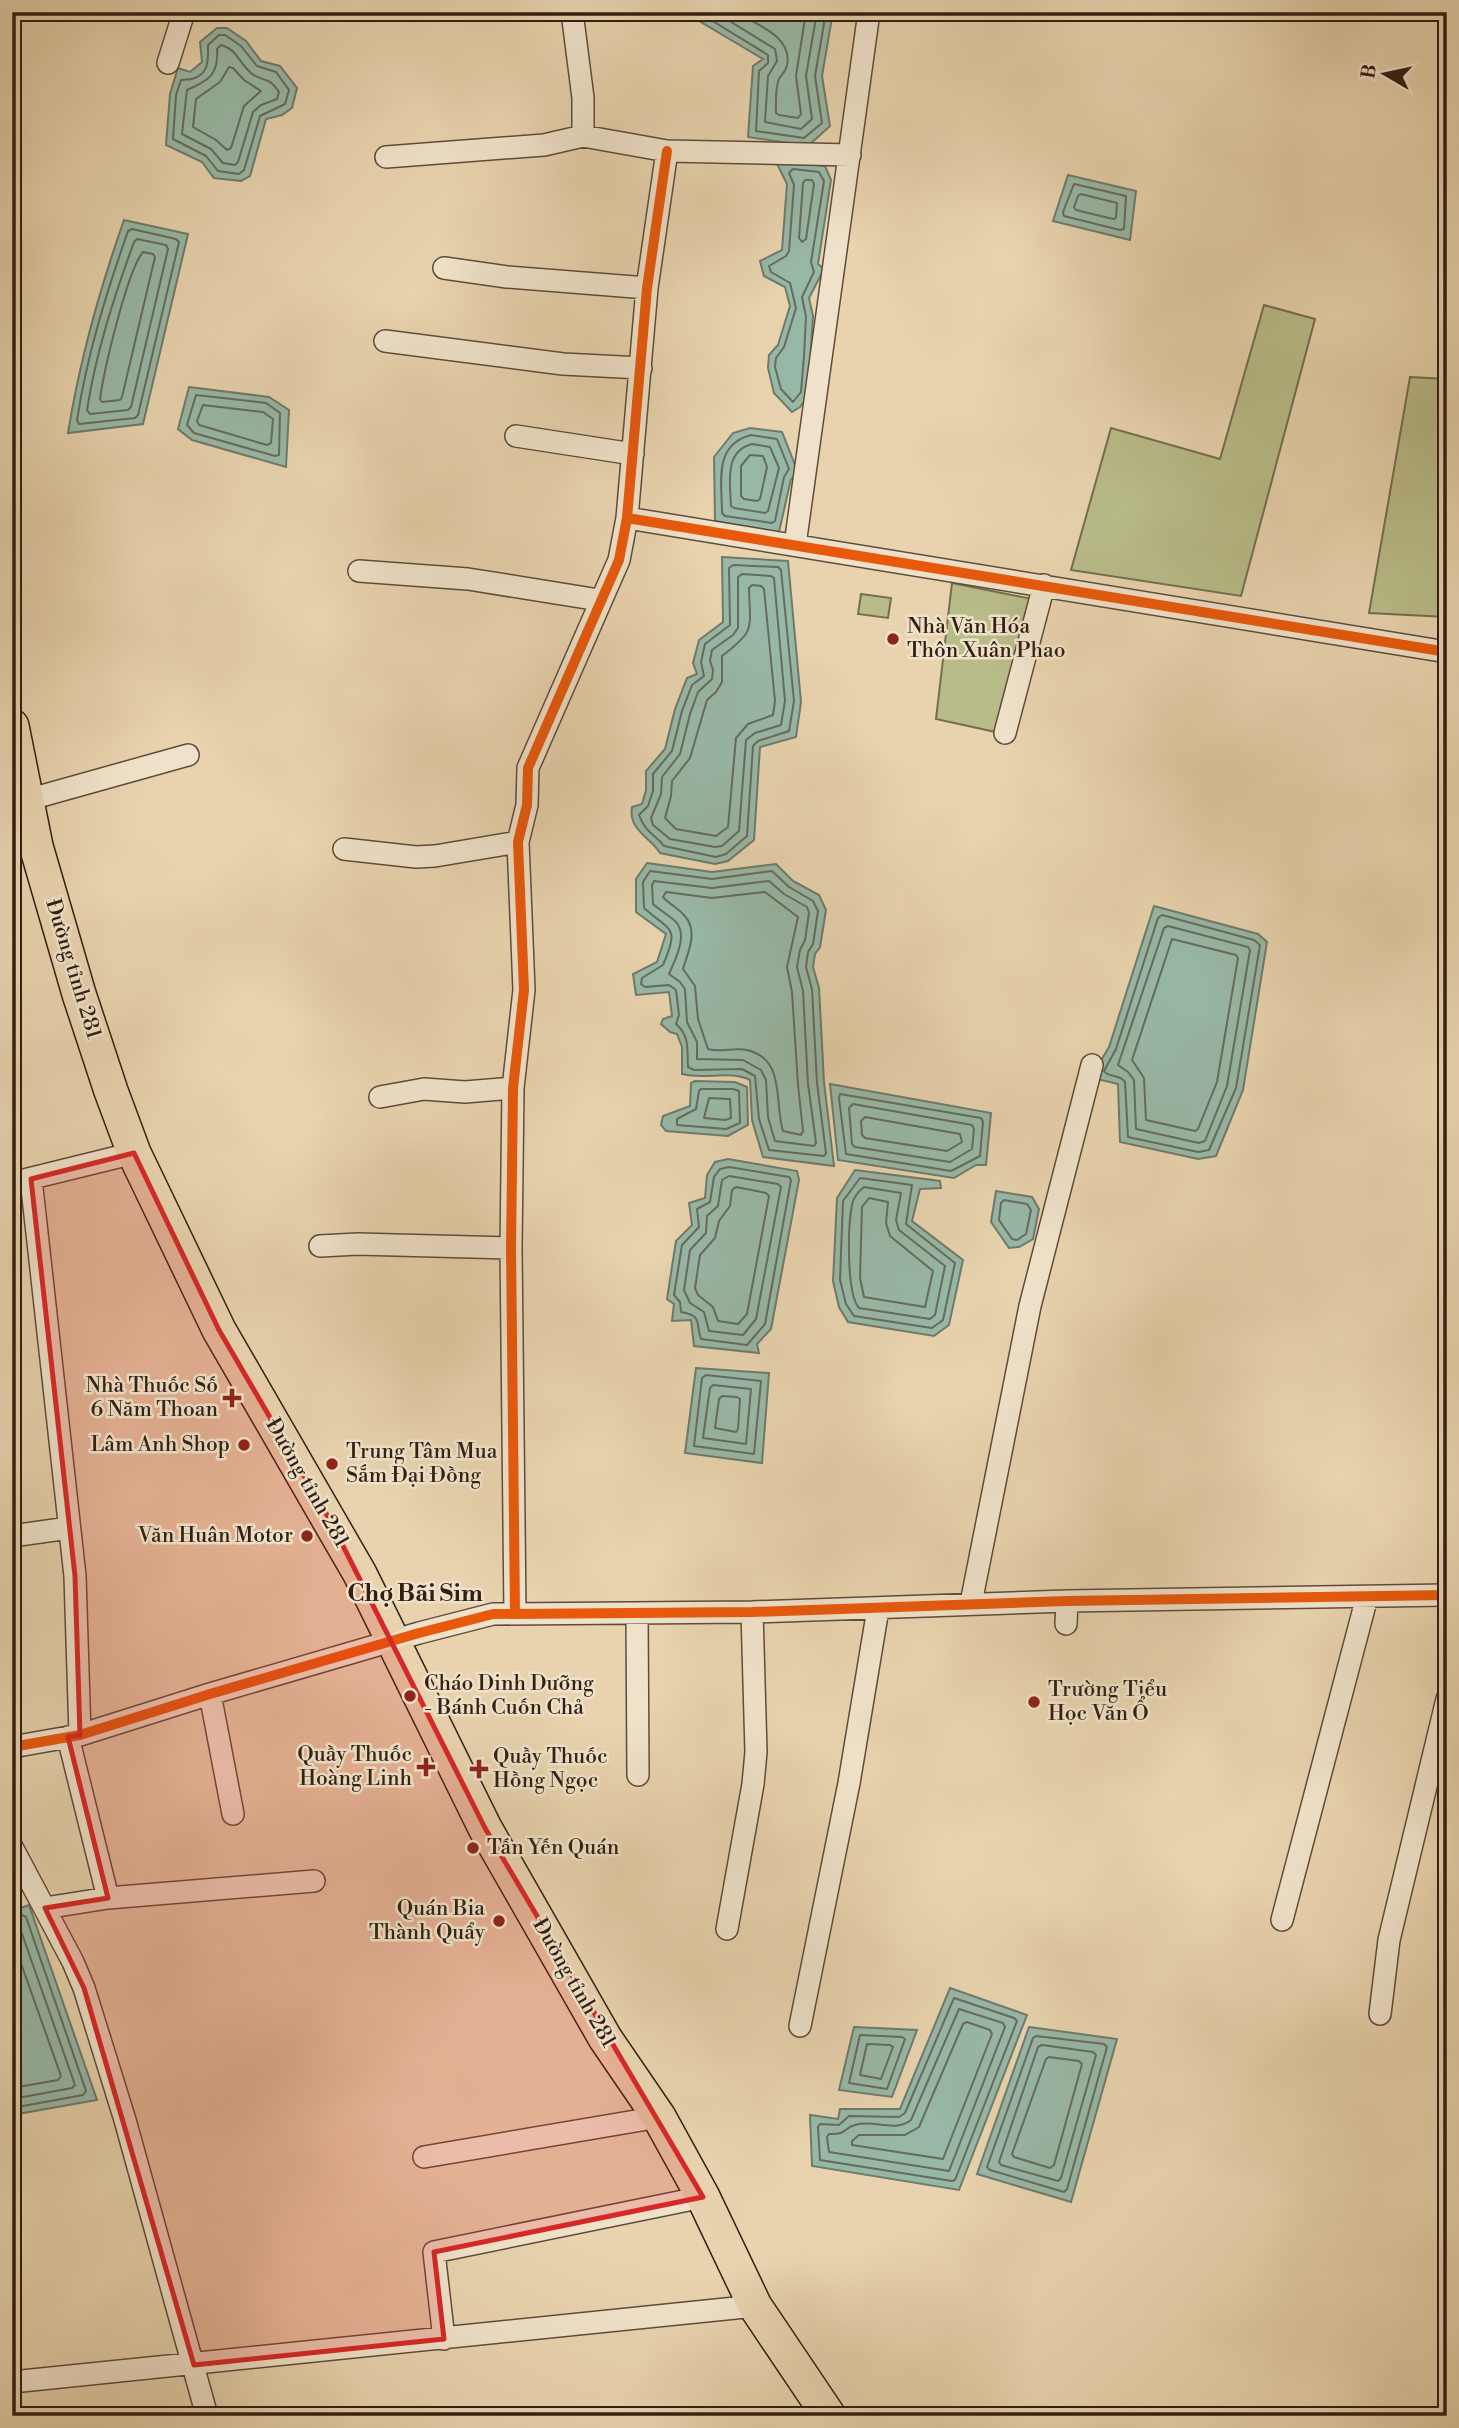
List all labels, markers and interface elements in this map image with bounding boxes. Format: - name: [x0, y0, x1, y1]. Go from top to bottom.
- north arrow: [1350, 38, 1420, 108]
- text: B: [1356, 63, 1382, 80]
- place label: Nhà Văn Hóa Thôn Xuân Phao: [907, 614, 1065, 664]
- marker: Nhà Văn Hóa Thôn Xuân Phao: [885, 631, 901, 647]
- street label: Đường tỉnh 281: [39, 896, 107, 1042]
- place label: Nhà Thuốc Số 6 Năm Thoan: [85, 1373, 218, 1423]
- marker: Nhà Thuốc Số 6 Năm Thoan: [224, 1390, 240, 1406]
- street label: Đường tỉnh 281: [259, 1414, 355, 1552]
- place label: Lâm Anh Shop: [90, 1432, 230, 1458]
- marker: Lâm Anh Shop: [236, 1437, 252, 1453]
- place label: Trung Tâm Mua Sắm Đại Đồng: [346, 1439, 498, 1489]
- marker: Trung Tâm Mua Sắm Đại Đồng: [324, 1456, 340, 1472]
- place label: Văn Huân Motor: [137, 1523, 293, 1549]
- marker: Văn Huân Motor: [299, 1528, 315, 1544]
- district label: Chợ Bãi Sim: [347, 1579, 483, 1609]
- place label: Cháo Dinh Dưỡng - Bánh Cuốn Chả: [424, 1671, 594, 1721]
- place label: Trường Tiểu Học Văn Ổ: [1048, 1677, 1167, 1727]
- marker: Cháo Dinh Dưỡng - Bánh Cuốn Chả: [402, 1688, 418, 1704]
- marker: Trường Tiểu Học Văn Ổ: [1026, 1694, 1042, 1710]
- place label: Quầy Thuốc Hoàng Linh: [297, 1742, 412, 1792]
- place label: Quầy Thuốc Hồng Ngọc: [493, 1744, 608, 1794]
- marker: Quầy Thuốc Hoàng Linh: [418, 1759, 434, 1775]
- marker: Quầy Thuốc Hồng Ngọc: [471, 1761, 487, 1777]
- place label: Tấn Yến Quán: [487, 1835, 620, 1861]
- marker: Tấn Yến Quán: [465, 1840, 481, 1856]
- place label: Quán Bia Thành Quẩy: [369, 1896, 486, 1946]
- marker: Quán Bia Thành Quẩy: [491, 1913, 507, 1929]
- street label: Đường tỉnh 281: [526, 1914, 622, 2052]

